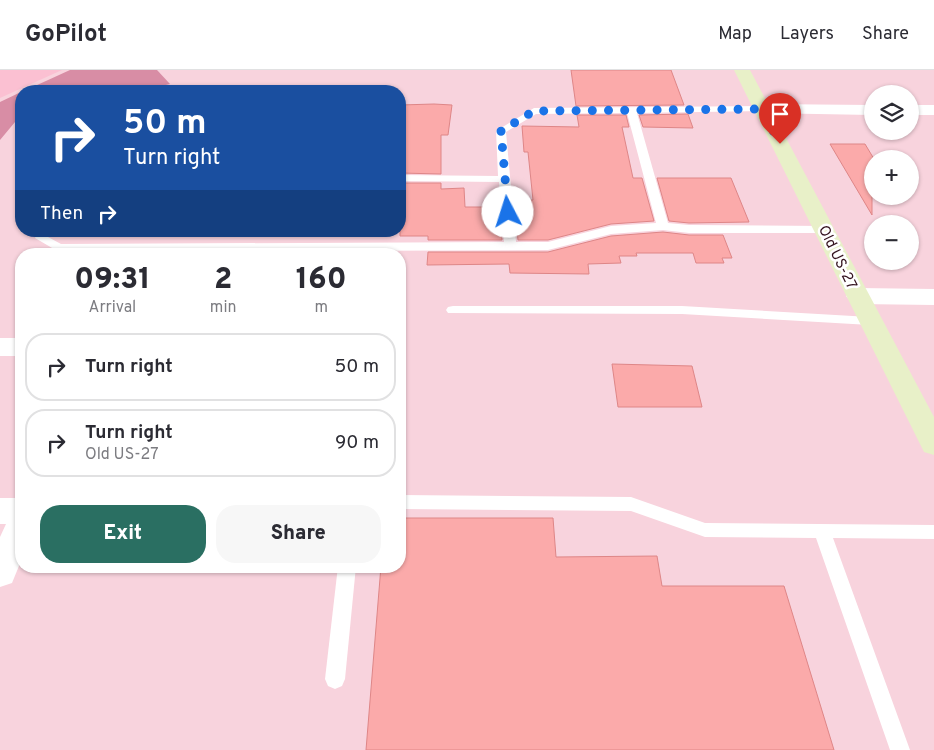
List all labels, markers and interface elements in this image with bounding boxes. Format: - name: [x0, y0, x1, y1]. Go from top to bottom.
- text: GoPilot: [25, 20, 107, 50]
- text: Map: [718, 23, 752, 46]
- text: Layers: [780, 23, 834, 46]
- text: Share: [862, 23, 909, 46]
- map controls: [864, 85, 919, 270]
- button: layers: [864, 85, 919, 140]
- pin: [759, 93, 801, 144]
- icon: arrive: [766, 100, 794, 128]
- text: 50 m: [123, 102, 207, 146]
- icon: right: [40, 105, 105, 170]
- text: Turn right: [123, 145, 220, 172]
- button: +: [864, 150, 919, 205]
- position arrow: [481, 185, 533, 237]
- icon: right: [93, 200, 121, 228]
- text: Then: [40, 202, 83, 226]
- button: −: [864, 215, 919, 270]
- street label: Old US-27: [813, 222, 860, 293]
- text: 09:31: [74, 262, 151, 299]
- text: 2: [214, 262, 232, 299]
- text: 160: [296, 262, 347, 299]
- text: Arrival: [89, 298, 136, 318]
- text: min: [210, 298, 236, 318]
- text: m: [314, 298, 328, 318]
- icon: right: [42, 353, 70, 381]
- text: Turn right: [85, 355, 173, 379]
- text: 50 m: [334, 355, 379, 379]
- text: Turn right: [85, 421, 173, 445]
- icon: right: [42, 429, 70, 457]
- text: 90 m: [335, 431, 379, 455]
- text: Old US-27: [85, 445, 159, 465]
- button: Exit: [40, 505, 206, 563]
- button: Share: [216, 505, 381, 563]

